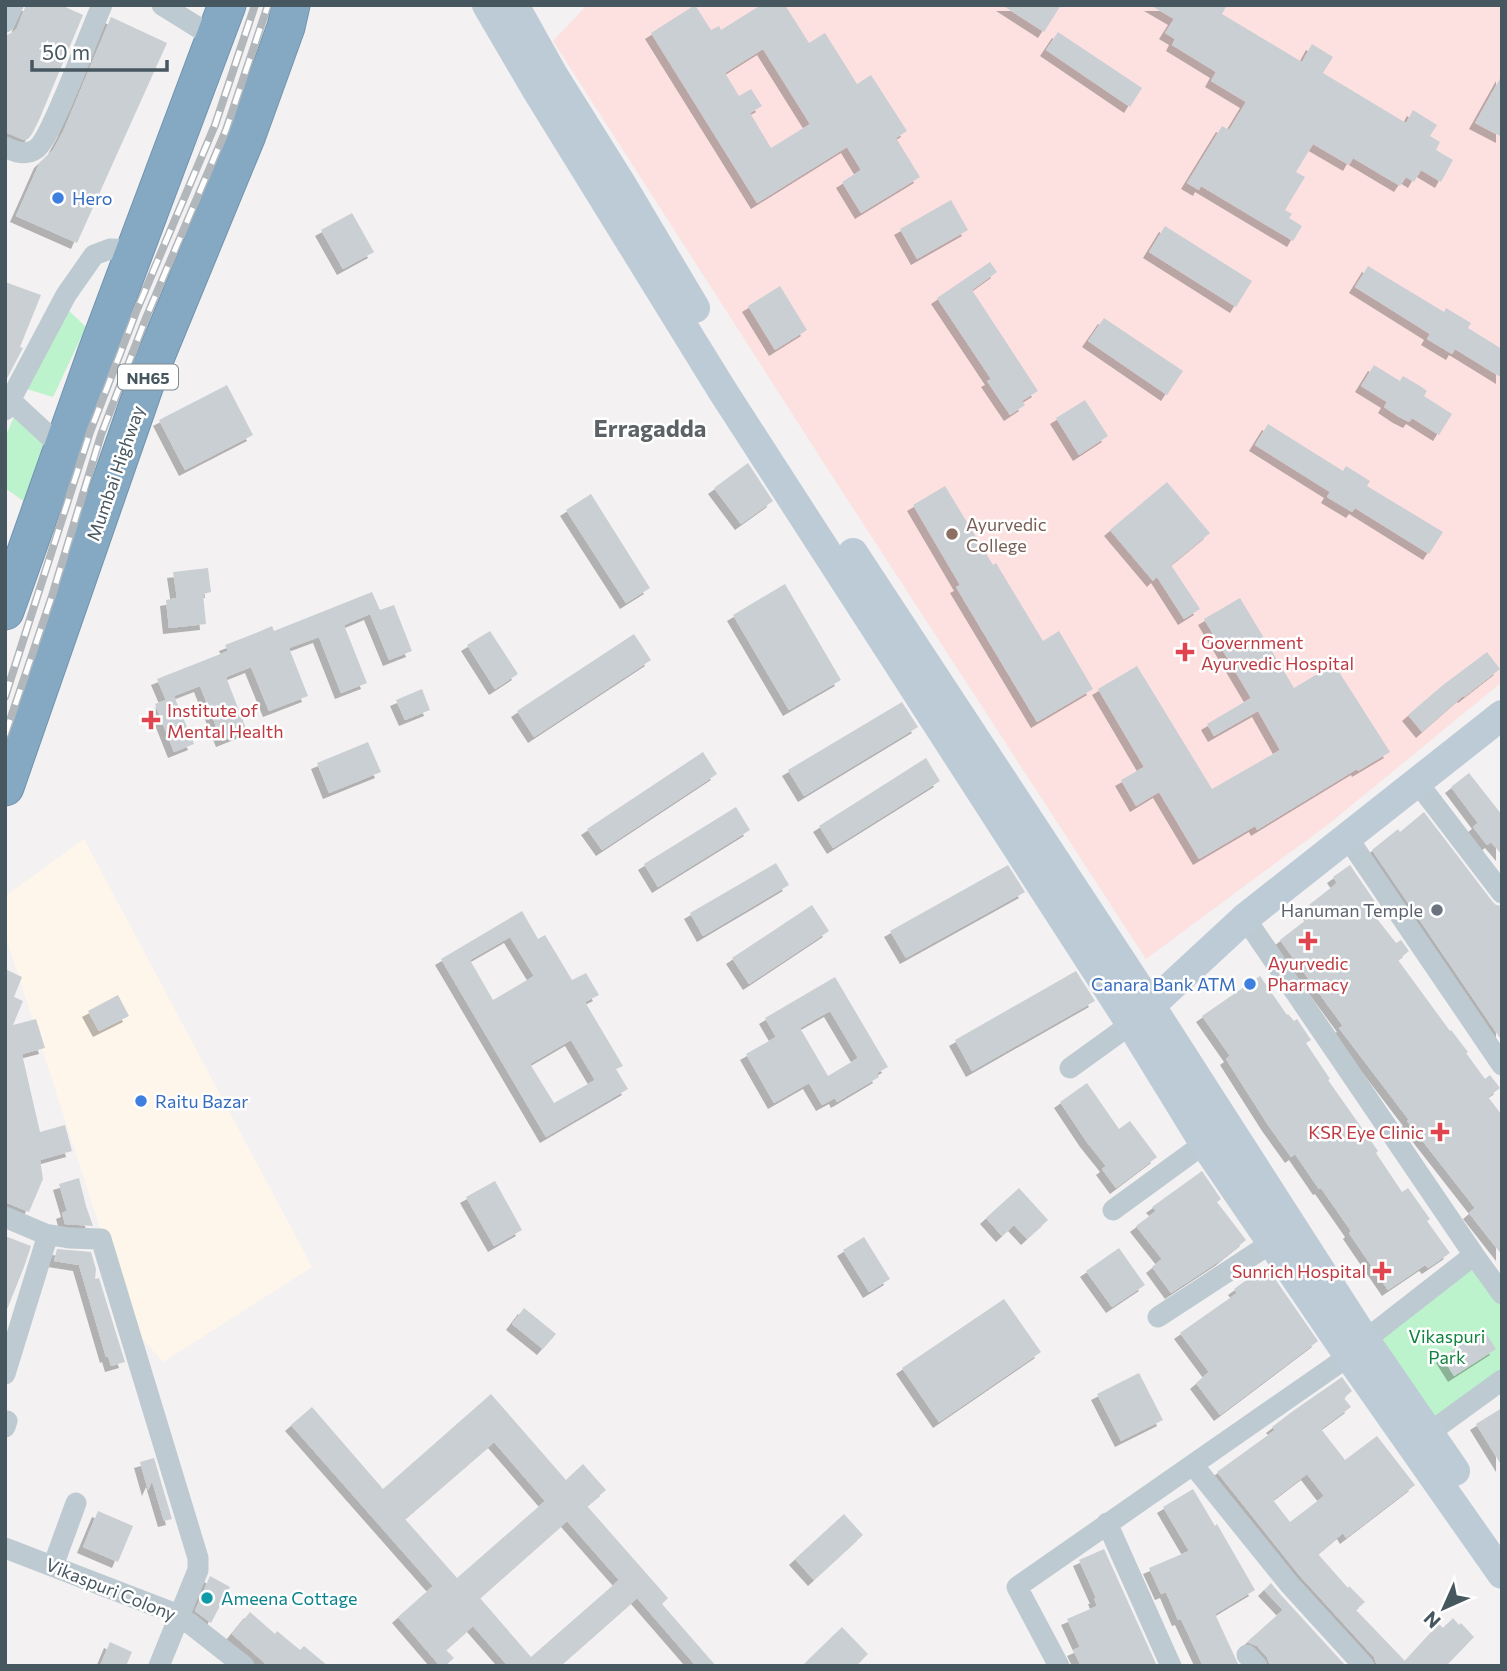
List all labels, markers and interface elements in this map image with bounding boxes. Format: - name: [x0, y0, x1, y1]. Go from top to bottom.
- scale bar: [32, 28, 166, 72]
- text: 50 m: [42, 39, 90, 64]
- place label: Hero: [72, 187, 113, 209]
- marker: Hero: [50, 190, 66, 206]
- road number: NH65: [118, 364, 178, 390]
- street label: Mumbai Highway: [82, 402, 148, 544]
- district label: Erragadda: [594, 413, 707, 442]
- place label: Ayurvedic College: [966, 513, 1047, 556]
- marker: Ayurvedic College: [944, 526, 960, 542]
- place label: Government Ayurvedic Hospital: [1201, 631, 1354, 674]
- marker: Government Ayurvedic Hospital: [1175, 642, 1195, 662]
- place label: Institute of Mental Health: [167, 699, 283, 742]
- marker: Institute of Mental Health: [141, 710, 161, 730]
- place label: Hanuman Temple: [1281, 899, 1423, 921]
- marker: Hanuman Temple: [1429, 902, 1445, 918]
- marker: Ayurvedic Pharmacy: [1300, 933, 1316, 949]
- place label: Ayurvedic Pharmacy: [1267, 952, 1349, 995]
- place label: Canara Bank ATM: [1091, 973, 1236, 995]
- marker: Canara Bank ATM: [1242, 976, 1258, 992]
- place label: Raitu Bazar: [155, 1090, 249, 1112]
- marker: Raitu Bazar: [133, 1093, 149, 1109]
- place label: KSR Eye Clinic: [1308, 1121, 1424, 1143]
- marker: KSR Eye Clinic: [1430, 1122, 1450, 1142]
- place label: Sunrich Hospital: [1232, 1260, 1366, 1282]
- marker: Sunrich Hospital: [1372, 1261, 1392, 1281]
- park label: Vikaspuri Park: [1409, 1325, 1485, 1368]
- street label: Vikaspuri Colony: [43, 1553, 179, 1625]
- north arrow: [1409, 1573, 1479, 1643]
- place label: Ameena Cottage: [221, 1587, 358, 1609]
- marker: Ameena Cottage: [199, 1590, 215, 1606]
- text: N: [1418, 1607, 1445, 1634]

